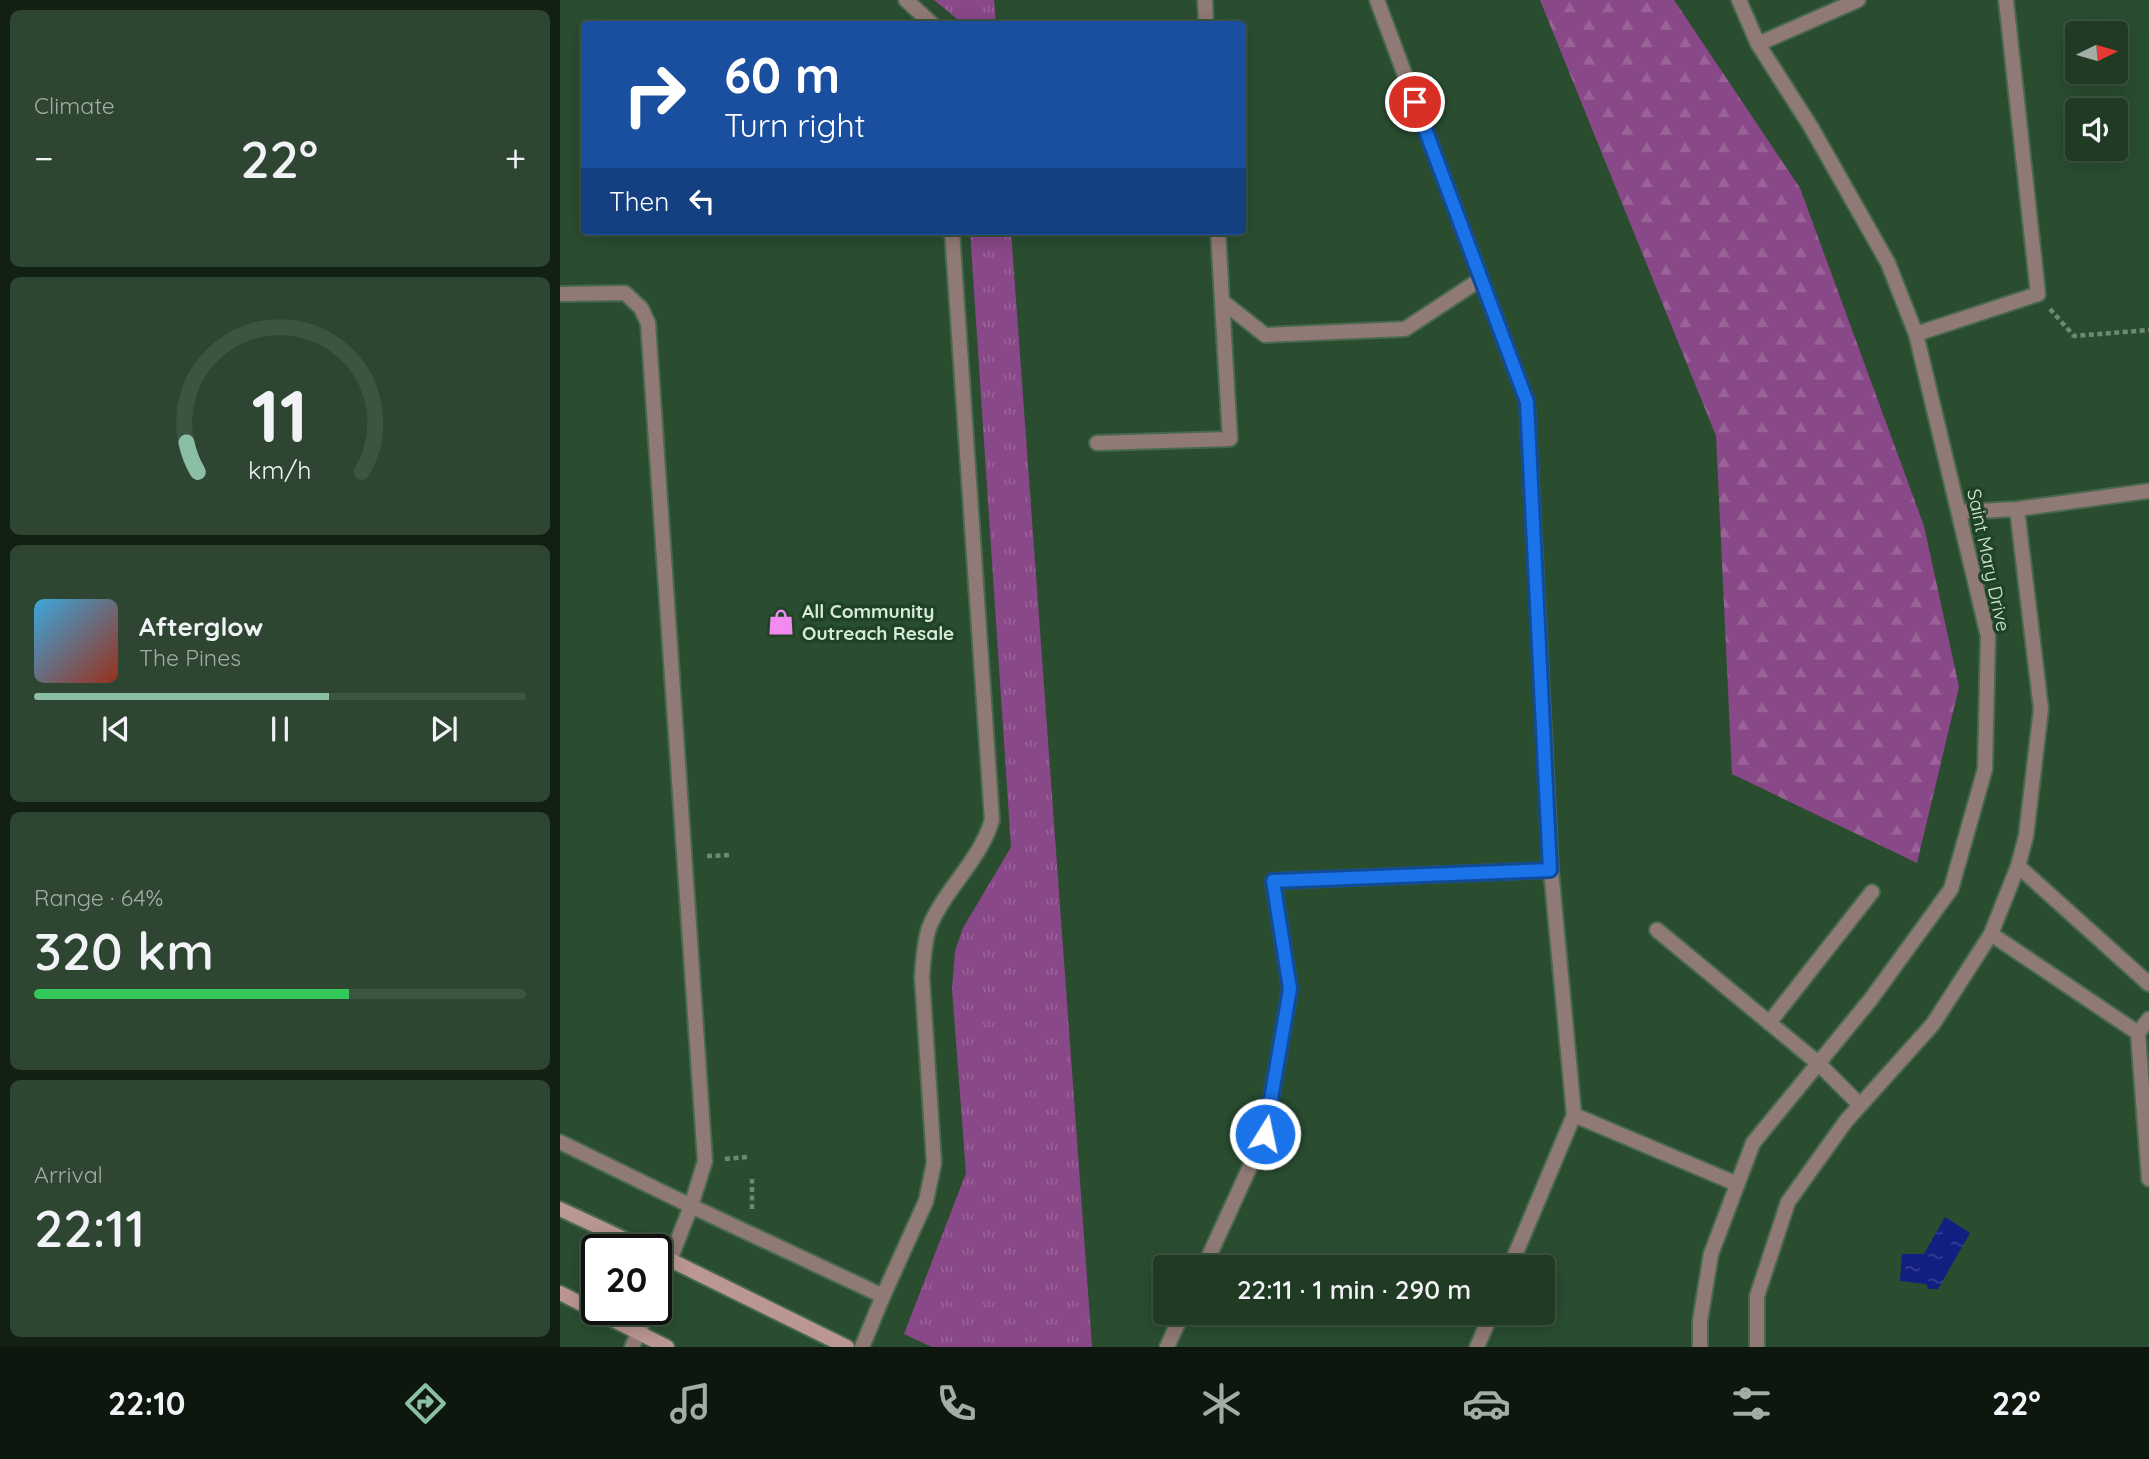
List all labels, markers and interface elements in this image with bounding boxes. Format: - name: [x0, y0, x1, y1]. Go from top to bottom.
- north arrow: [2065, 21, 2128, 84]
- map controls: [2065, 21, 2128, 161]
- text: 60 m: [724, 44, 840, 105]
- icon: right: [609, 49, 700, 140]
- pin: [1385, 72, 1445, 132]
- icon: arrive: [1396, 83, 1434, 121]
- text: Climate: [34, 91, 115, 120]
- button: sound: [2065, 98, 2128, 161]
- text: Turn right: [724, 105, 865, 145]
- text: 22°: [240, 126, 318, 191]
- text: −: [34, 134, 54, 182]
- text: +: [505, 134, 526, 182]
- icon: left: [683, 182, 721, 220]
- text: Then: [609, 185, 669, 218]
- text: 11: [252, 370, 308, 461]
- text: km/h: [248, 454, 312, 485]
- street label: Saint Mary Drive: [1962, 487, 2016, 633]
- place label: All Community Outreach Resale: [802, 599, 954, 645]
- shop icon: All Community Outreach Resale: [766, 607, 796, 637]
- text: Afterglow: [139, 610, 263, 643]
- text: The Pines: [139, 643, 241, 672]
- icon: previous: [97, 710, 135, 748]
- icon: pause: [261, 710, 299, 748]
- icon: next: [425, 710, 463, 748]
- text: Range · 64%: [34, 883, 163, 912]
- text: 320 km: [34, 918, 214, 983]
- position arrow: [1228, 1097, 1302, 1171]
- text: Arrival: [34, 1160, 103, 1189]
- text: 22:11: [34, 1195, 145, 1260]
- speed limit sign: 20: [581, 1234, 672, 1325]
- text: 22:11 · 1 min · 290 m: [1237, 1273, 1471, 1306]
- icon: directions: [401, 1379, 450, 1428]
- icon: music: [666, 1379, 715, 1428]
- icon: phone: [932, 1379, 981, 1428]
- icon: climate: [1197, 1379, 1246, 1428]
- icon: car: [1462, 1379, 1511, 1428]
- icon: filters: [1727, 1379, 1776, 1428]
- text: 22:10: [108, 1383, 185, 1423]
- text: 22°: [1992, 1383, 2041, 1423]

